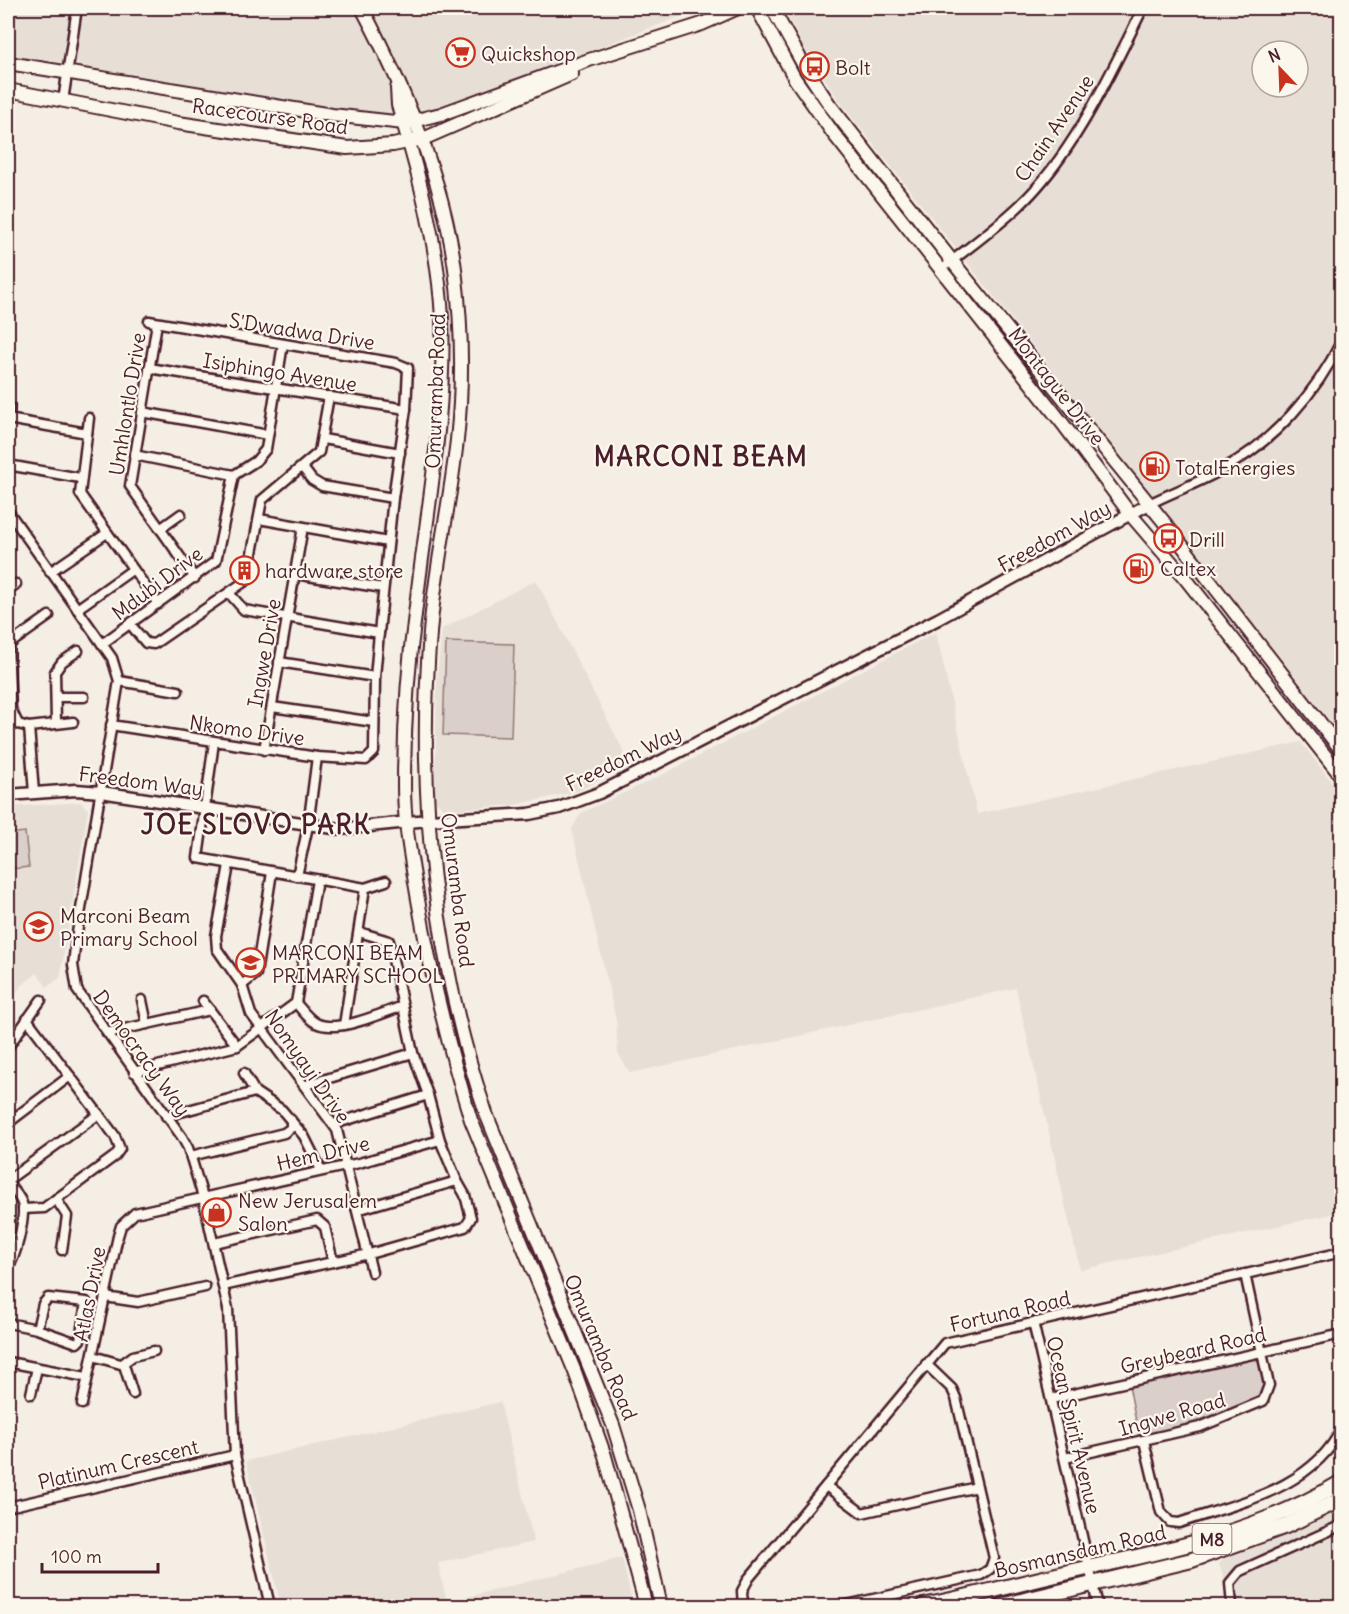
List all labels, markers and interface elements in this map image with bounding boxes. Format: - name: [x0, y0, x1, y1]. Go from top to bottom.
- supermarket icon: Quickshop: [444, 37, 476, 69]
- north arrow: [1250, 39, 1310, 99]
- place label: Quickshop: [481, 41, 576, 66]
- text: N: [1265, 44, 1283, 67]
- bus stop icon: Bolt: [798, 51, 830, 83]
- place label: Bolt: [835, 55, 871, 80]
- street label: Chain Avenue: [1009, 70, 1099, 186]
- street label: Racecourse Road: [190, 93, 350, 139]
- street label: S'Dwadwa Drive: [227, 307, 377, 355]
- street label: Omuramba Road: [420, 313, 450, 469]
- street label: Montague Drive: [1003, 322, 1111, 450]
- street label: Umhlontlo Drive: [103, 331, 151, 477]
- street label: Isiphingo Avenue: [201, 347, 359, 397]
- district label: MARCONI BEAM: [594, 440, 808, 473]
- fuel station icon: TotalEnergies: [1138, 451, 1170, 483]
- place label: TotalEnergies: [1175, 455, 1295, 480]
- street label: Freedom Way: [993, 495, 1115, 577]
- bus stop icon: Drill: [1152, 523, 1184, 555]
- place label: Drill: [1189, 527, 1225, 552]
- street label: Mdubi Drive: [107, 541, 207, 625]
- fuel station icon: Caltex: [1123, 552, 1155, 584]
- building icon: hardware store: [228, 554, 260, 586]
- place label: Caltex: [1160, 556, 1216, 581]
- place label: hardware store: [265, 558, 403, 583]
- street label: Ingwe Drive: [242, 597, 286, 709]
- street label: Nkomo Drive: [188, 710, 306, 750]
- street label: Freedom Way: [561, 719, 685, 797]
- street label: Freedom Way: [77, 761, 205, 801]
- district label: JOE SLOVO PARK: [141, 808, 371, 841]
- street label: Omuramba Road: [436, 811, 480, 969]
- place label: Marconi Beam Primary School: [60, 903, 198, 951]
- school or university icon: Marconi Beam Primary School: [23, 910, 55, 942]
- place label: MARCONI BEAM PRIMARY SCHOOL: [272, 940, 443, 988]
- school or university icon: MARCONI BEAM PRIMARY SCHOOL: [235, 947, 267, 979]
- street label: Democracy Way: [88, 985, 196, 1121]
- street label: Nomyayi Drive: [260, 1004, 356, 1128]
- street label: Hem Drive: [274, 1130, 372, 1176]
- place label: New Jerusalem Salon: [238, 1188, 377, 1236]
- shop icon: New Jerusalem Salon: [201, 1196, 233, 1228]
- street label: Atlas Drive: [68, 1244, 110, 1344]
- street label: Omuramba Road: [559, 1270, 643, 1424]
- street label: Fortuna Road: [947, 1285, 1073, 1337]
- street label: Greybeard Road: [1118, 1321, 1269, 1379]
- street label: Ocean Spirit Avenue: [1041, 1334, 1107, 1516]
- street label: Ingwe Road: [1116, 1387, 1228, 1441]
- street label: Platinum Crescent: [35, 1433, 201, 1495]
- street label: Bosmansdam Road: [992, 1519, 1169, 1583]
- road number: M8: [1192, 1524, 1232, 1554]
- scale bar: [42, 1536, 158, 1574]
- text: 100 m: [51, 1545, 102, 1568]

